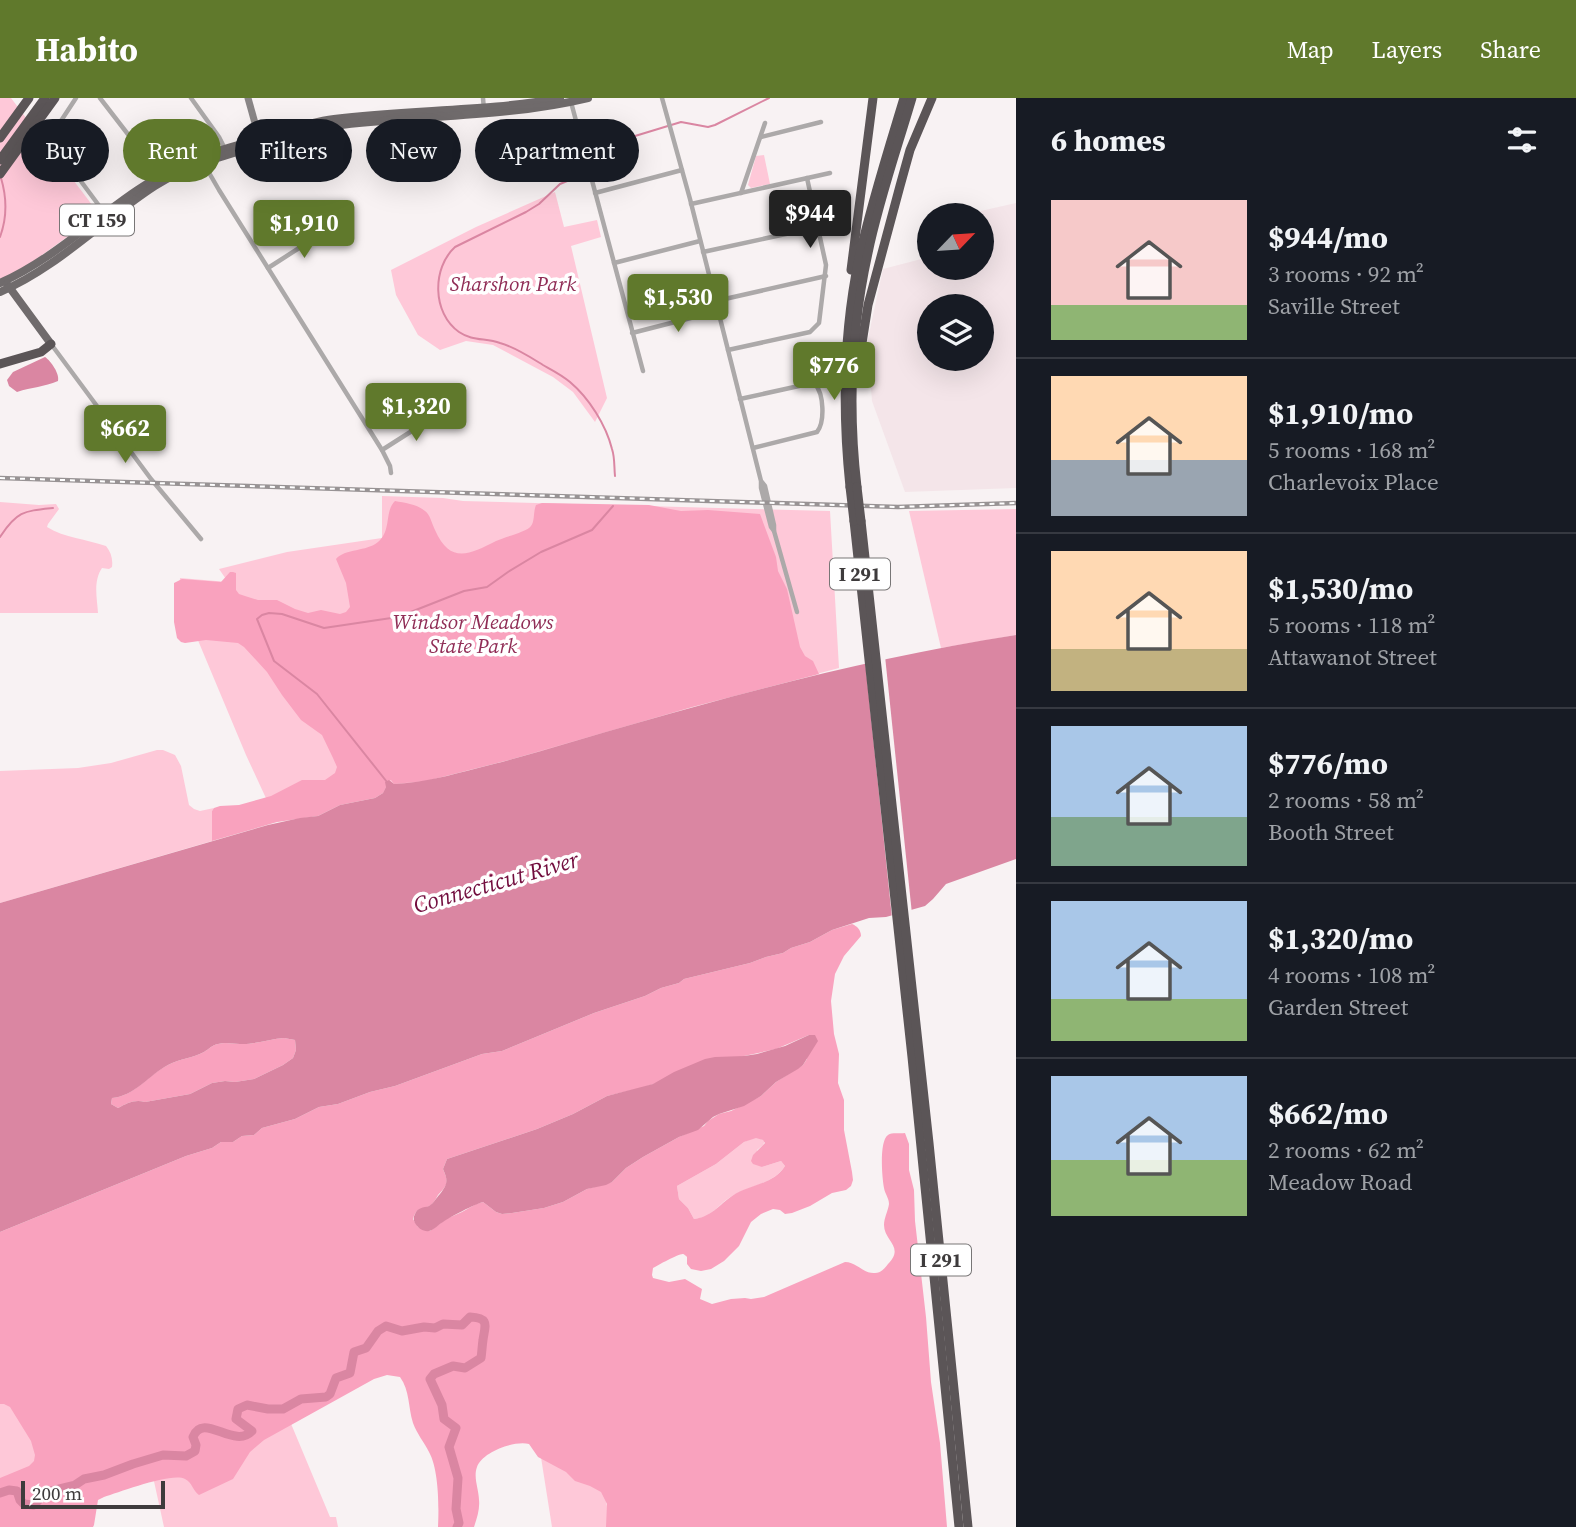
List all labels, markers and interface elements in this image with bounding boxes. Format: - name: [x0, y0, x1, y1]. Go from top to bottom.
- text: Habito: [35, 27, 138, 72]
- text: Map: [1287, 33, 1334, 66]
- text: Layers: [1372, 33, 1442, 66]
- text: Share: [1480, 33, 1541, 66]
- chip: Buy: [21, 119, 109, 182]
- chip: Rent: [123, 119, 221, 182]
- chip: Filters: [235, 119, 352, 182]
- chip: New: [366, 119, 461, 182]
- chip: Apartment: [475, 119, 639, 182]
- text: 6 homes: [1051, 120, 1166, 161]
- icon: filters: [1503, 121, 1541, 159]
- pin: $944: [769, 190, 851, 250]
- text: $944: [785, 197, 835, 229]
- pin: $1,910: [247, 200, 361, 260]
- north arrow: [917, 203, 994, 280]
- map controls: [917, 203, 994, 371]
- road number: CT 159: [60, 204, 134, 236]
- text: $1,910: [269, 207, 339, 239]
- text: $944/mo: [1268, 217, 1388, 258]
- icon: home: [1107, 228, 1191, 312]
- text: 3 rooms · 92 m²: [1268, 258, 1424, 290]
- park label: Sharshon Park: [450, 269, 576, 298]
- pin: $1,530: [621, 274, 735, 334]
- text: $1,530: [643, 281, 713, 313]
- text: Saville Street: [1268, 290, 1400, 322]
- button: layers: [917, 294, 994, 371]
- pin: $776: [793, 342, 875, 402]
- text: $776: [809, 349, 859, 381]
- pin: $1,320: [359, 384, 473, 443]
- text: $1,320: [381, 390, 451, 422]
- text: $1,910/mo: [1268, 393, 1413, 434]
- icon: home: [1107, 404, 1191, 488]
- pin: $662: [84, 406, 166, 465]
- text: $662: [100, 412, 150, 444]
- text: 5 rooms · 168 m²: [1268, 434, 1435, 466]
- text: Charlevoix Place: [1268, 466, 1439, 498]
- road number: I 291: [830, 559, 890, 589]
- text: $1,530/mo: [1268, 568, 1413, 609]
- icon: home: [1107, 579, 1191, 663]
- park label: Windsor Meadows State Park: [393, 607, 554, 660]
- text: 5 rooms · 118 m²: [1268, 609, 1435, 641]
- text: Attawanot Street: [1268, 641, 1437, 673]
- text: $776/mo: [1268, 743, 1388, 784]
- icon: home: [1107, 754, 1191, 838]
- text: 2 rooms · 58 m²: [1268, 784, 1424, 816]
- text: Booth Street: [1268, 816, 1394, 848]
- water label: Connecticut River: [410, 843, 583, 921]
- text: $1,320/mo: [1268, 918, 1413, 959]
- icon: home: [1107, 929, 1191, 1013]
- text: 4 rooms · 108 m²: [1268, 959, 1435, 991]
- text: Garden Street: [1268, 991, 1408, 1023]
- text: $662/mo: [1268, 1093, 1388, 1134]
- icon: home: [1107, 1104, 1191, 1188]
- text: 2 rooms · 62 m²: [1268, 1134, 1424, 1166]
- text: Meadow Road: [1268, 1166, 1412, 1198]
- road number: I 291: [911, 1244, 971, 1276]
- scale bar: [21, 1478, 164, 1510]
- text: 200 m: [32, 1480, 82, 1506]

